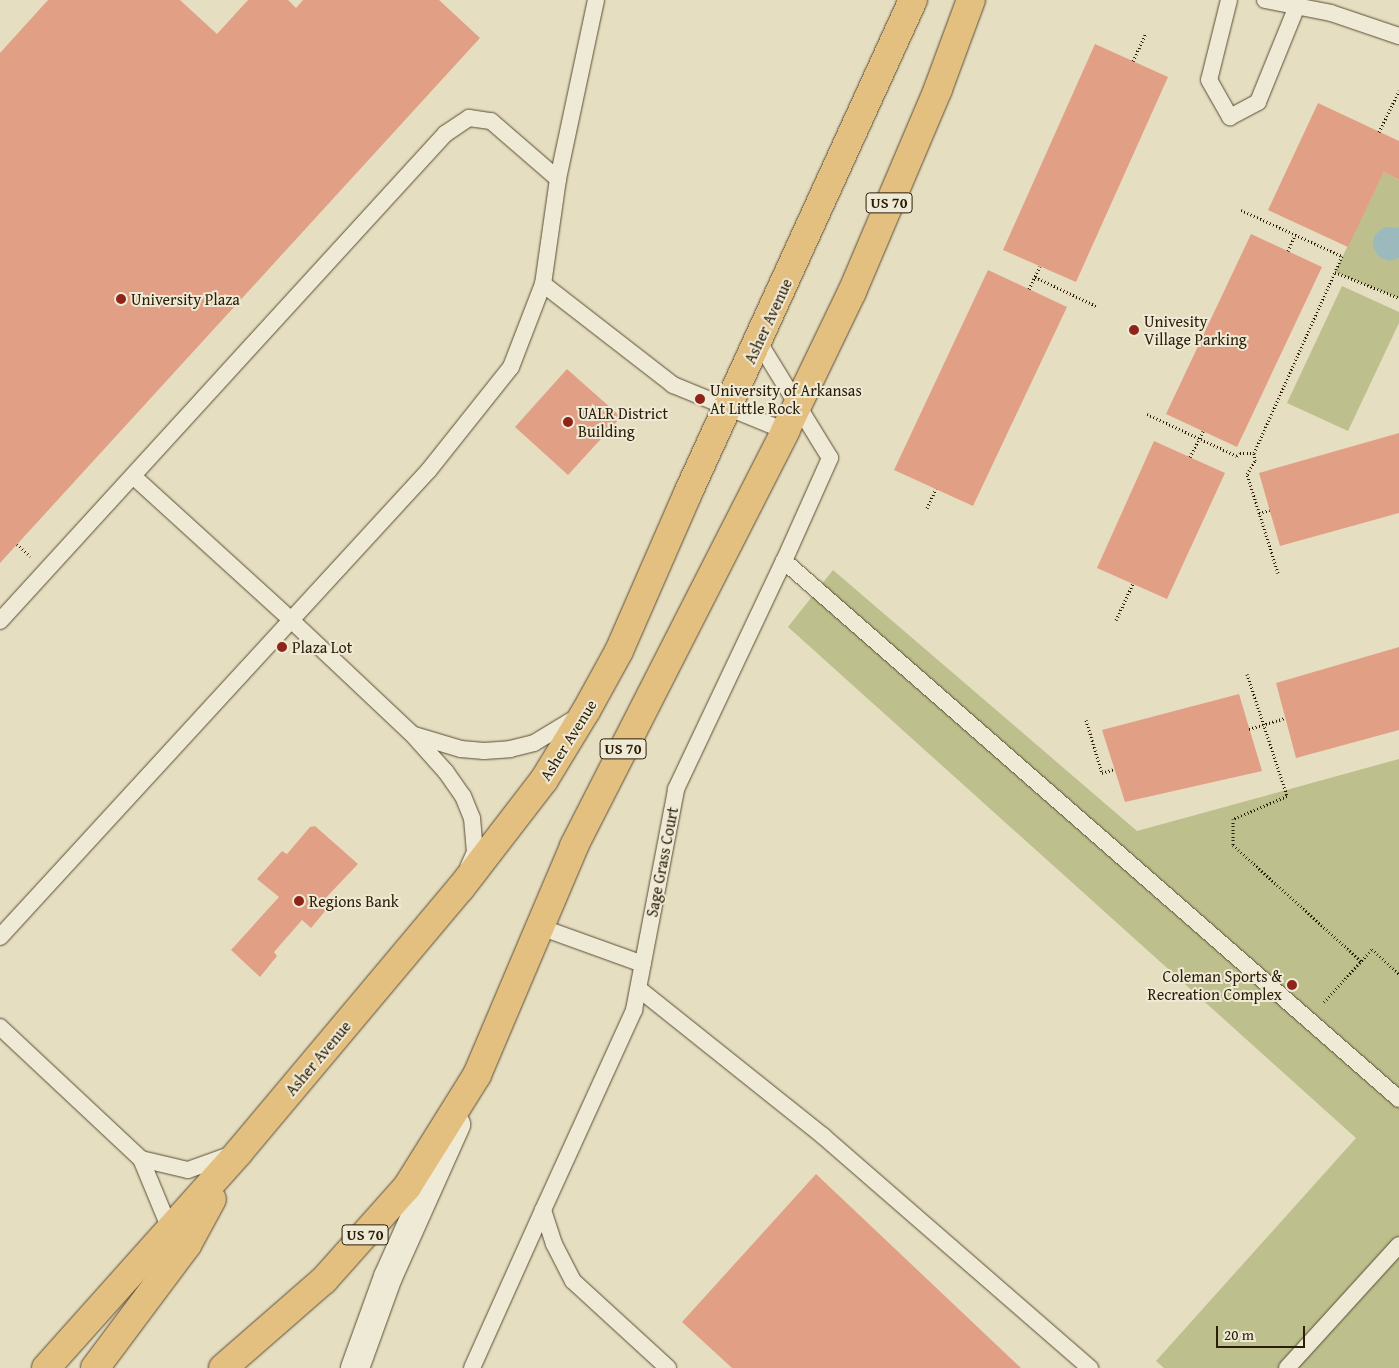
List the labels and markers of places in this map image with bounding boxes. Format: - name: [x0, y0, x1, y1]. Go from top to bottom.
- place label: University Plaza: [131, 289, 240, 309]
- marker: University Plaza: [115, 293, 127, 305]
- place label: Univesity Village Parking: [1144, 311, 1247, 349]
- marker: Univesity Village Parking: [1128, 324, 1140, 336]
- place label: University of Arkansas At Little Rock: [710, 380, 862, 418]
- marker: University of Arkansas At Little Rock: [694, 393, 706, 405]
- place label: UALR District Building: [578, 403, 668, 441]
- marker: UALR District Building: [562, 416, 574, 428]
- place label: Plaza Lot: [292, 637, 352, 657]
- marker: Plaza Lot: [276, 641, 288, 653]
- place label: Regions Bank: [309, 891, 399, 911]
- marker: Regions Bank: [293, 895, 305, 907]
- place label: Coleman Sports & Recreation Complex: [1147, 966, 1282, 1004]
- marker: Coleman Sports & Recreation Complex: [1286, 979, 1298, 991]

